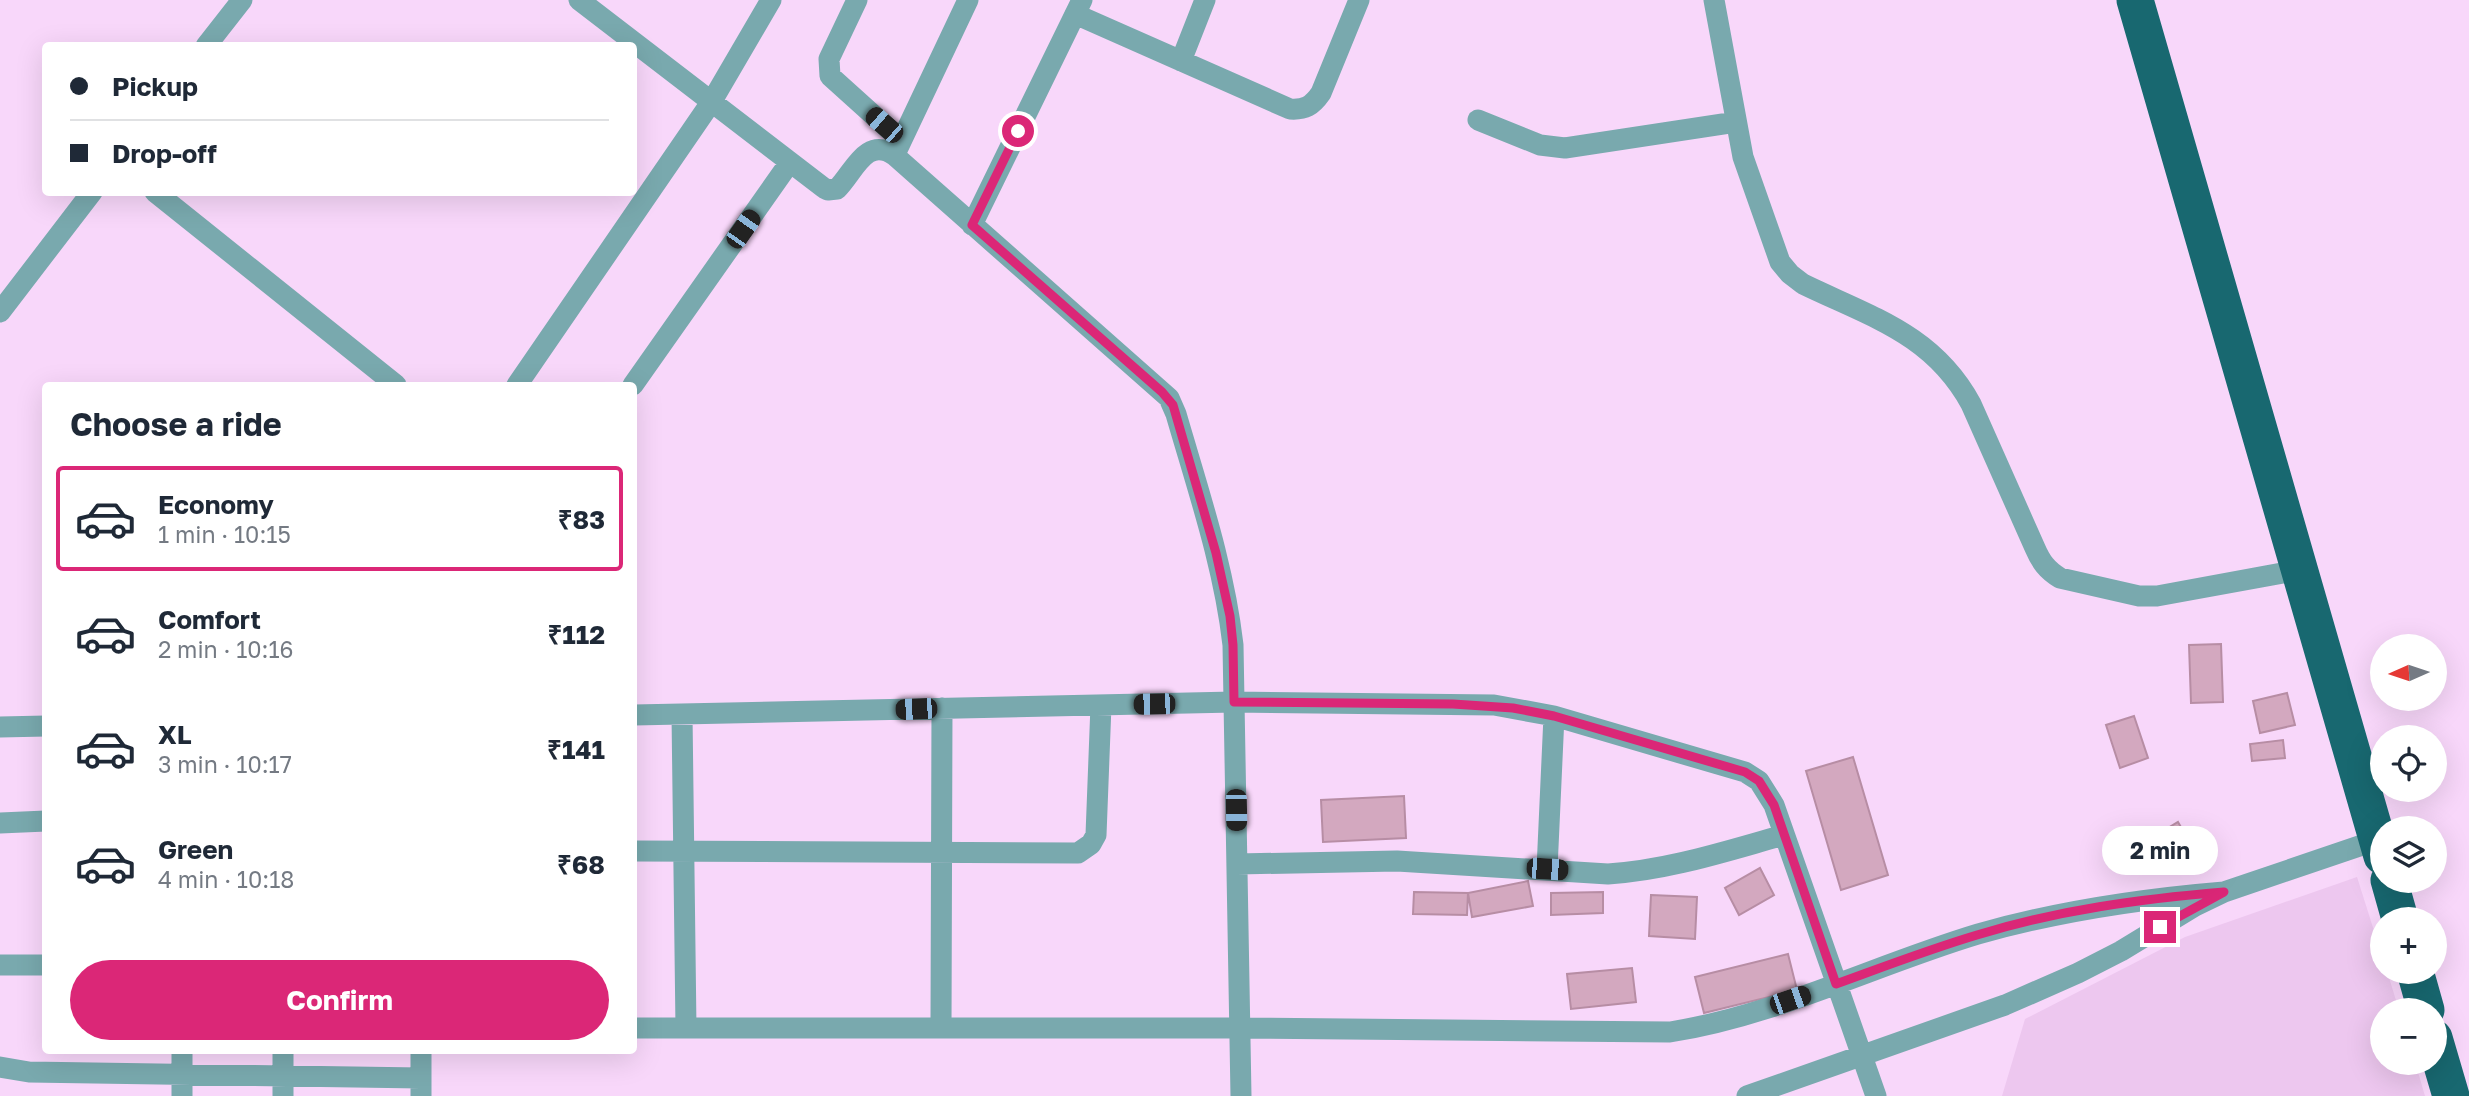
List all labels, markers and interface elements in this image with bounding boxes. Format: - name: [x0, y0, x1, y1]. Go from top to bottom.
- text: Pickup: [112, 71, 198, 102]
- car: [862, 103, 907, 147]
- route start: [1002, 115, 1034, 147]
- text: Drop-off: [112, 138, 217, 169]
- car: [723, 206, 764, 252]
- text: Choose a ride: [70, 405, 282, 443]
- icon: car: [74, 487, 137, 550]
- text: Economy: [158, 489, 274, 520]
- text: ₹83: [558, 504, 605, 535]
- text: 1 min · 10:15: [158, 520, 291, 548]
- icon: car: [74, 602, 137, 665]
- text: Comfort: [158, 604, 261, 635]
- text: ₹112: [547, 619, 605, 650]
- north arrow: [2370, 634, 2446, 710]
- map controls: [2370, 634, 2447, 1075]
- text: 2 min · 10:16: [158, 635, 294, 663]
- car: [1133, 693, 1176, 715]
- car: [895, 698, 938, 720]
- icon: car: [74, 717, 137, 780]
- text: XL: [158, 719, 192, 750]
- button: locate: [2370, 725, 2447, 802]
- text: ₹141: [547, 734, 605, 765]
- text: 3 min · 10:17: [158, 750, 292, 778]
- car: [1226, 789, 1247, 831]
- button: layers: [2370, 816, 2447, 893]
- callout: 2 min: [2102, 825, 2218, 874]
- icon: car: [74, 832, 137, 895]
- text: Green: [158, 834, 233, 865]
- text: 2 min: [2130, 836, 2190, 864]
- text: ₹68: [557, 849, 605, 880]
- car: [1526, 857, 1569, 881]
- text: 4 min · 10:18: [158, 865, 294, 893]
- button: +: [2370, 907, 2447, 984]
- route end: [2144, 911, 2176, 943]
- button: Confirm: [70, 960, 609, 1040]
- car: [1767, 983, 1814, 1017]
- button: −: [2370, 998, 2447, 1075]

